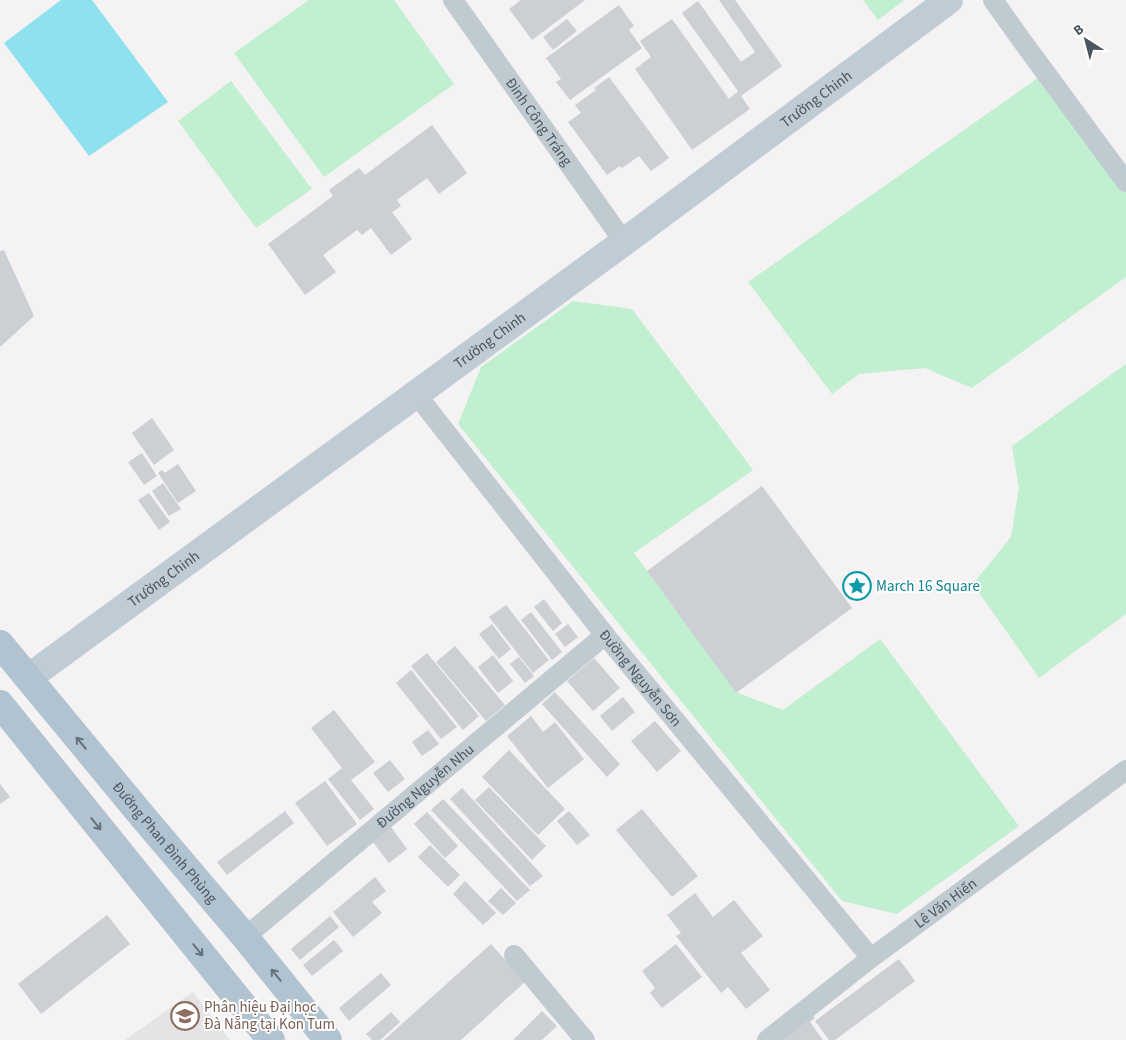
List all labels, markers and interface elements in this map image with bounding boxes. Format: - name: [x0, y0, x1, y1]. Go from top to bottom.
- north arrow: [1061, 15, 1111, 65]
- text: B: [1070, 19, 1089, 41]
- street label: Trường Chinh: [776, 66, 857, 133]
- street label: Đinh Công Tráng: [500, 74, 577, 171]
- street label: Trường Chinh: [450, 307, 530, 374]
- street label: Trường Chinh: [124, 546, 204, 613]
- place icon: March 16 Square: [842, 571, 872, 601]
- place label: March 16 Square: [876, 576, 980, 597]
- street label: Đường Nguyễn Sơn: [594, 625, 686, 731]
- one-way arrow: [76, 736, 87, 749]
- street label: Đường Nguyễn Nhu: [372, 739, 479, 834]
- street label: Đường Phan Đình Phùng: [107, 777, 222, 908]
- one-way arrow: [91, 817, 102, 830]
- street label: Lê Văn Hiến: [910, 873, 981, 934]
- one-way arrow: [193, 943, 204, 956]
- one-way arrow: [270, 968, 281, 981]
- place label: Phân hiệu Đại học Đà Nẵng tại Kon Tum: [204, 997, 335, 1035]
- school or university icon: Phân hiệu Đại học Đà Nẵng tại Kon Tum: [170, 1001, 200, 1031]

